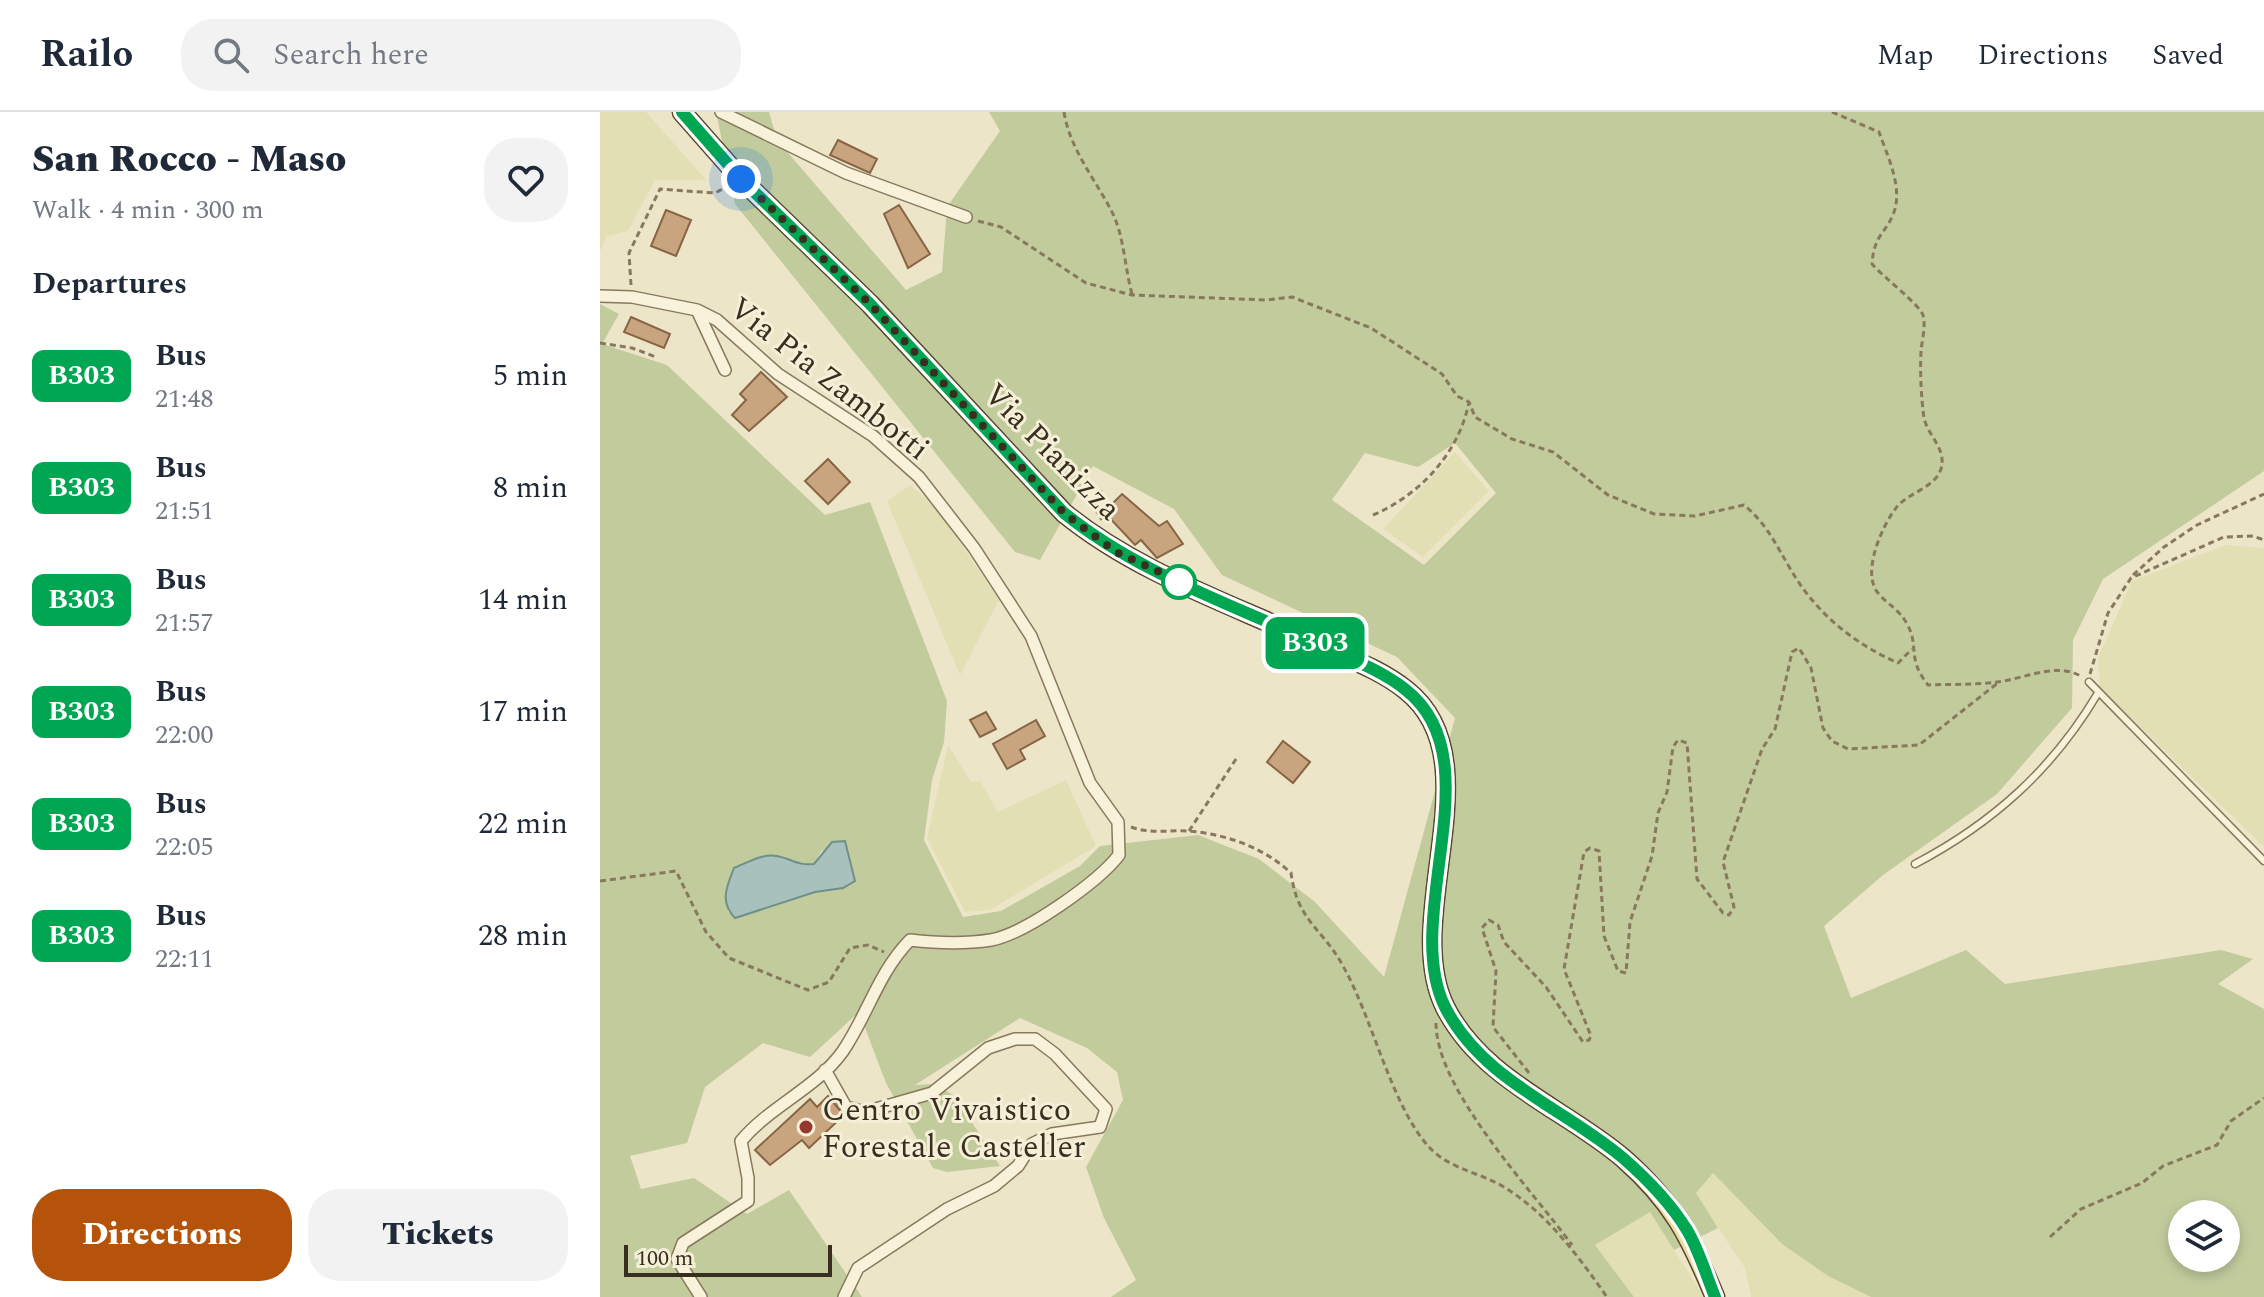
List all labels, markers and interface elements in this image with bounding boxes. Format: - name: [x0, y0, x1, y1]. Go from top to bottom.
- search box: [181, 19, 741, 91]
- text: Railo: [40, 26, 133, 84]
- text: Search here: [273, 32, 429, 78]
- icon: search: [209, 33, 253, 77]
- text: Map: [1877, 34, 1934, 77]
- text: Directions: [1978, 34, 2108, 77]
- text: Saved: [2152, 34, 2224, 77]
- text: San Rocco - Maso: [32, 131, 346, 189]
- button: heart: [484, 138, 568, 222]
- your location: [721, 159, 761, 199]
- text: Walk · 4 min · 300 m: [32, 190, 264, 230]
- text: Departures: [32, 261, 187, 307]
- street label: Via Pia Zambotti: [718, 285, 940, 473]
- text: Bus: [155, 333, 207, 379]
- text: 5 min: [493, 353, 568, 399]
- text: B303: [48, 354, 115, 397]
- street label: Via Pianizza: [972, 372, 1133, 533]
- text: 21:48: [155, 379, 213, 419]
- text: Bus: [155, 445, 207, 491]
- text: 8 min: [493, 465, 568, 511]
- text: B303: [48, 466, 115, 509]
- text: 21:51: [155, 491, 213, 531]
- text: Bus: [155, 557, 207, 603]
- unlabelled marker: [1162, 565, 1196, 599]
- text: 14 min: [478, 577, 568, 623]
- text: B303: [48, 578, 115, 621]
- text: 21:57: [155, 603, 213, 643]
- line badge: B303: [1259, 617, 1371, 669]
- text: B303: [1282, 621, 1348, 664]
- text: Bus: [155, 669, 207, 715]
- text: 17 min: [478, 689, 568, 735]
- text: B303: [48, 690, 115, 733]
- text: 22:00: [155, 715, 213, 755]
- text: Bus: [155, 781, 207, 827]
- text: 22 min: [478, 801, 568, 847]
- text: B303: [48, 802, 115, 845]
- text: 22:05: [155, 827, 213, 867]
- text: Bus: [155, 893, 207, 939]
- text: 28 min: [478, 913, 568, 959]
- text: B303: [48, 914, 115, 957]
- text: 22:11: [155, 939, 213, 979]
- place label: Centro Vivaistico Forestale Casteller: [822, 1086, 1086, 1172]
- marker: Centro Vivaistico Forestale Casteller: [797, 1118, 815, 1136]
- button: Directions: [32, 1189, 292, 1281]
- button: Tickets: [308, 1189, 568, 1281]
- map controls: [2168, 1200, 2240, 1272]
- button: layers: [2168, 1200, 2240, 1272]
- scale bar: [624, 1241, 832, 1277]
- text: 100 m: [636, 1242, 693, 1275]

